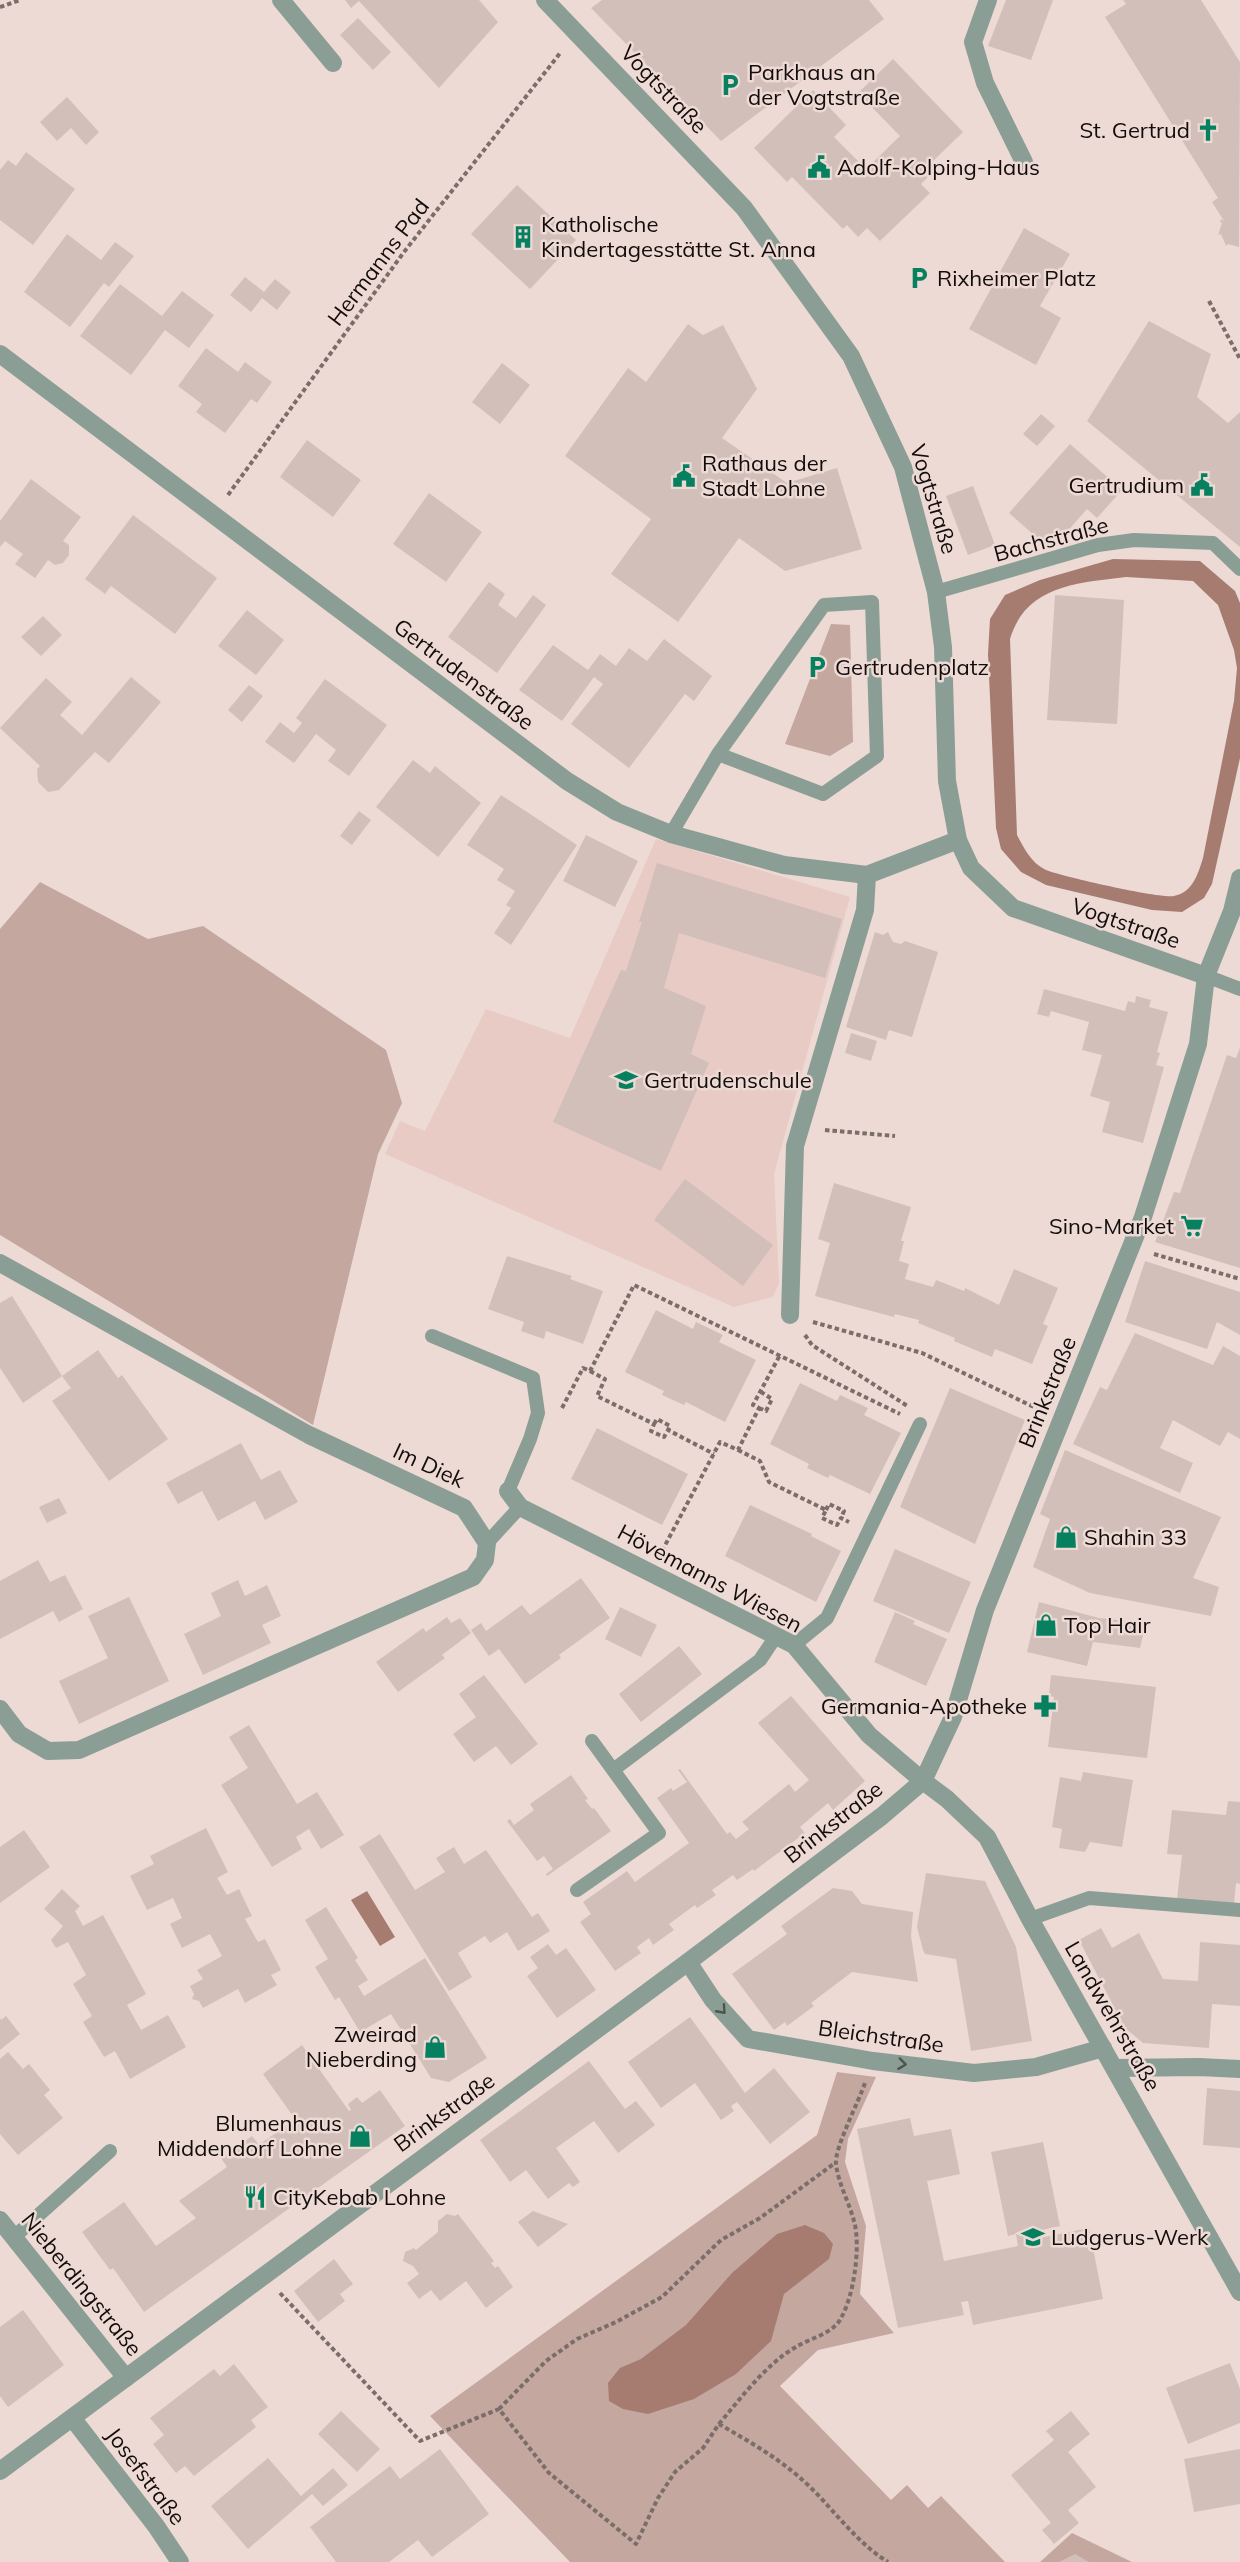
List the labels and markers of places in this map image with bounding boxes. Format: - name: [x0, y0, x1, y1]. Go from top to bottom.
- place label: Parkhaus an der Vogtstraße: [748, 58, 900, 111]
- parking icon: Parkhaus an der Vogtstraße: [717, 72, 743, 98]
- place label: St. Gertrud: [1079, 116, 1190, 144]
- church icon: St. Gertrud: [1195, 117, 1221, 143]
- place label: Adolf-Kolping-Haus: [837, 153, 1040, 181]
- public building icon: Adolf-Kolping-Haus: [806, 154, 832, 180]
- place label: Katholische Kindertagesstätte St. Anna: [541, 210, 816, 263]
- building icon: Katholische Kindertagesstätte St. Anna: [510, 224, 536, 250]
- place label: Rixheimer Platz: [937, 264, 1096, 292]
- parking icon: Rixheimer Platz: [906, 265, 932, 291]
- place label: Rathaus der Stadt Lohne: [702, 449, 827, 502]
- public building icon: Rathaus der Stadt Lohne: [671, 463, 697, 489]
- place label: Gertrudium: [1069, 471, 1184, 499]
- public building icon: Gertrudium: [1189, 472, 1215, 498]
- place label: Gertrudenplatz: [835, 653, 989, 681]
- parking icon: Gertrudenplatz: [804, 654, 830, 680]
- place label: Gertrudenschule: [644, 1066, 812, 1094]
- school or university icon: Gertrudenschule: [613, 1067, 639, 1093]
- place label: Sino-Market: [1049, 1212, 1174, 1240]
- supermarket icon: Sino-Market: [1179, 1213, 1205, 1239]
- place label: Shahin 33: [1084, 1523, 1187, 1551]
- shop icon: Shahin 33: [1053, 1524, 1079, 1550]
- place label: Top Hair: [1064, 1611, 1150, 1639]
- shop icon: Top Hair: [1033, 1612, 1059, 1638]
- place label: Germania-Apotheke: [821, 1692, 1027, 1720]
- pharmacy icon: Germania-Apotheke: [1032, 1693, 1058, 1719]
- place label: Zweirad Nieberding: [306, 2020, 417, 2073]
- shop icon: Zweirad Nieberding: [422, 2034, 448, 2060]
- place label: Blumenhaus Middendorf Lohne: [157, 2109, 342, 2162]
- shop icon: Blumenhaus Middendorf Lohne: [347, 2123, 373, 2149]
- place label: CityKebab Lohne: [273, 2183, 446, 2211]
- restaurant icon: CityKebab Lohne: [242, 2184, 268, 2210]
- place label: Ludgerus-Werk: [1051, 2223, 1209, 2251]
- school or university icon: Ludgerus-Werk: [1020, 2224, 1046, 2250]

